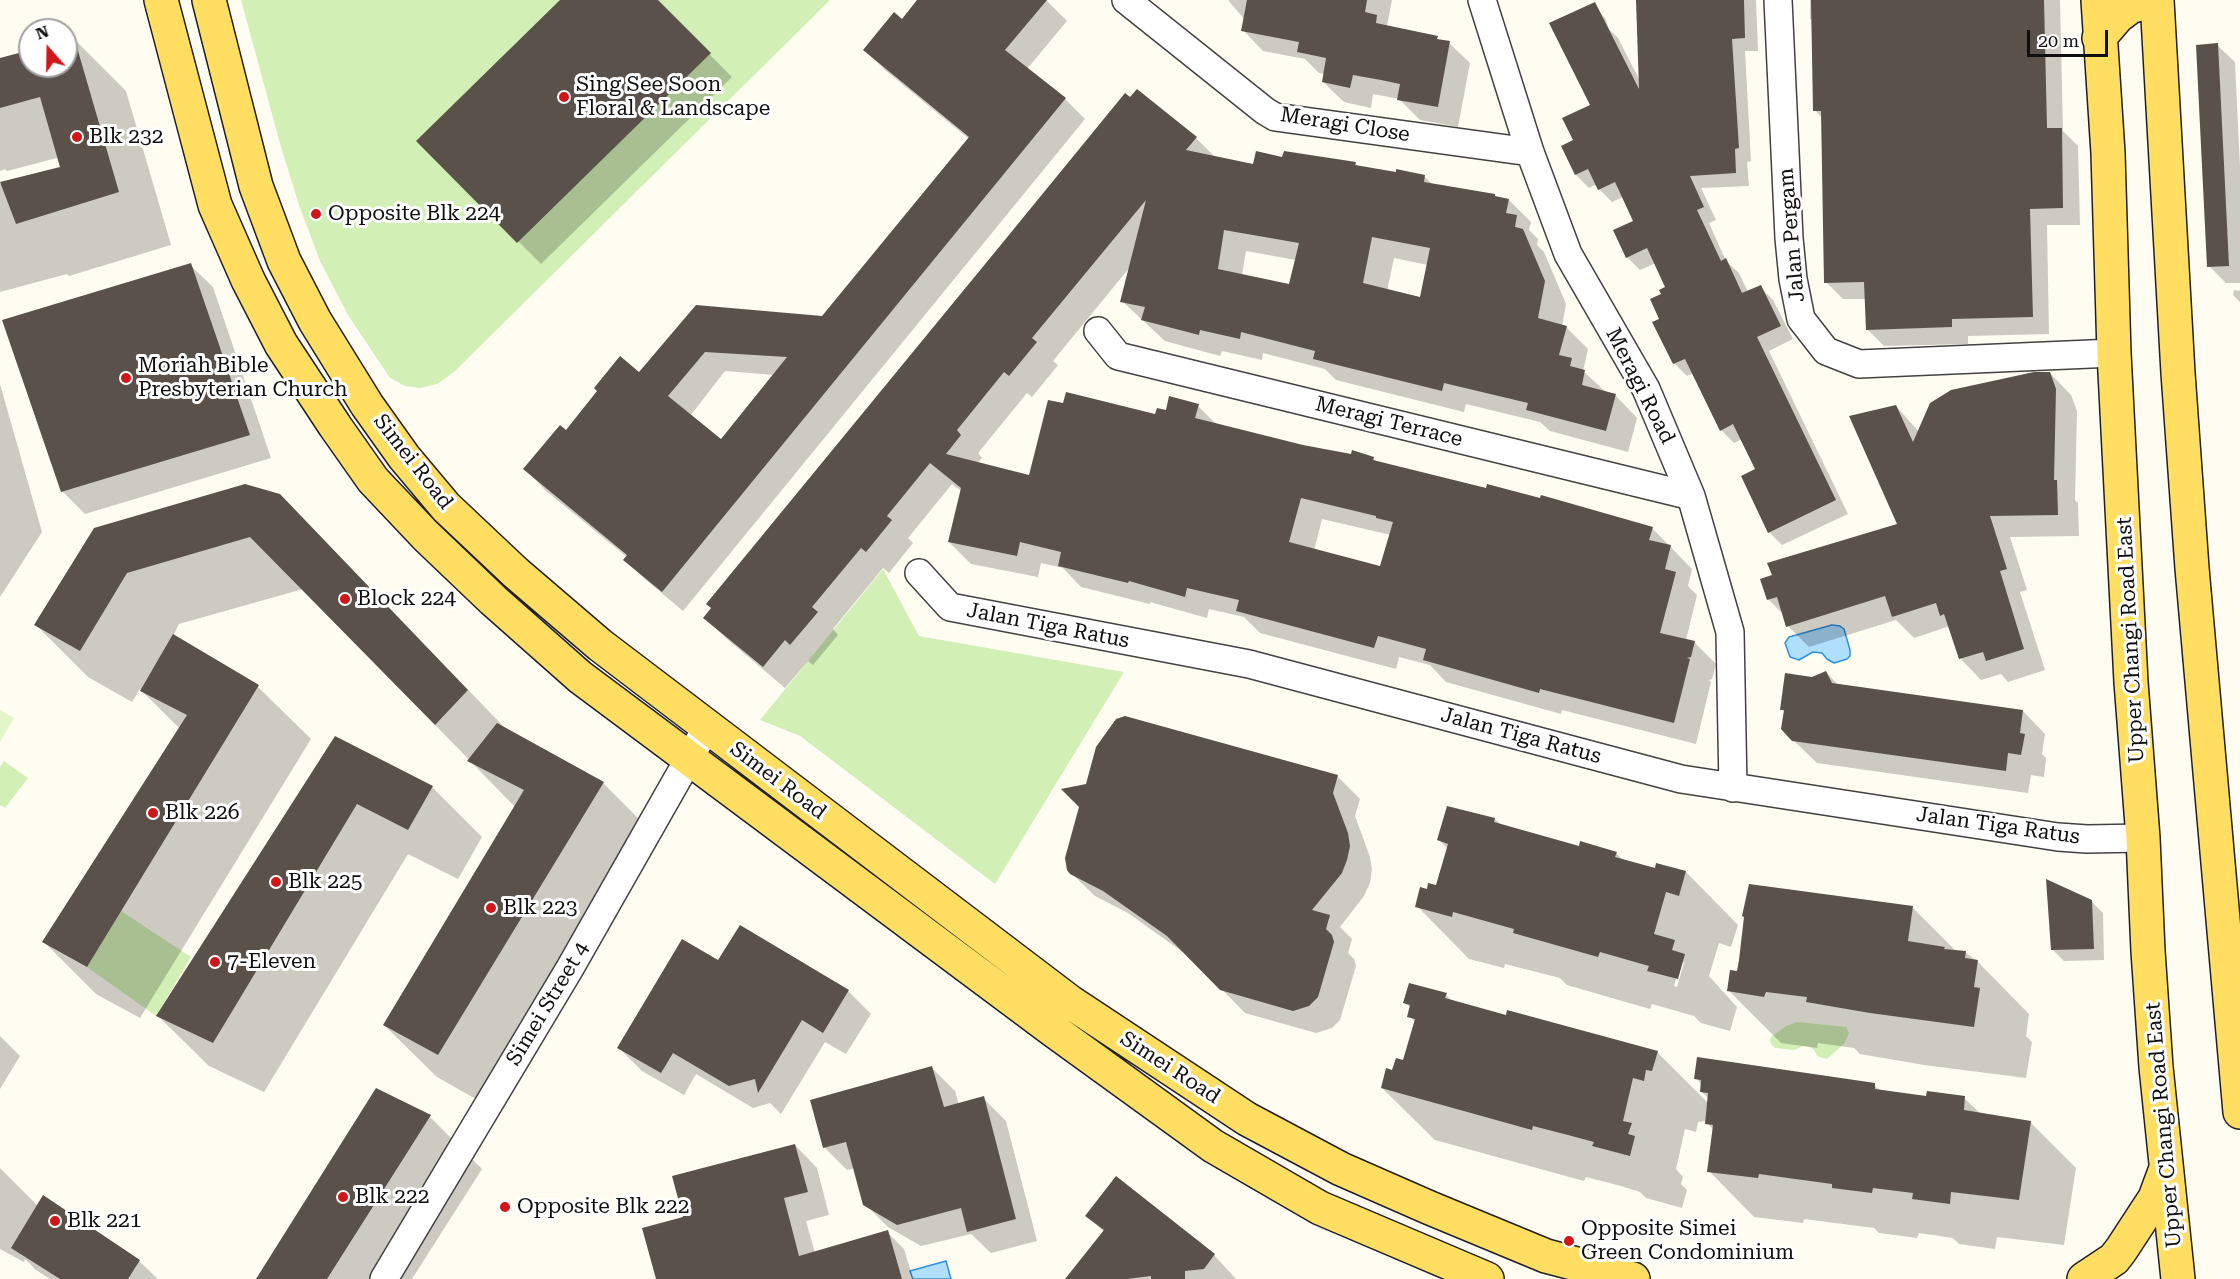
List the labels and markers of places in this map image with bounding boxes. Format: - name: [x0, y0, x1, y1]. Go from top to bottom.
- place label: Sing See Soon Floral & Landscape: [576, 72, 770, 122]
- marker: Sing See Soon Floral & Landscape: [557, 90, 571, 104]
- place label: Blk 232: [89, 124, 163, 150]
- marker: Blk 232: [70, 130, 84, 144]
- place label: Opposite Blk 224: [328, 201, 501, 227]
- marker: Opposite Blk 224: [309, 207, 323, 221]
- place label: Moriah Bible Presbyterian Church: [138, 353, 348, 403]
- marker: Moriah Bible Presbyterian Church: [119, 371, 133, 385]
- place label: Block 224: [357, 586, 456, 612]
- marker: Block 224: [338, 592, 352, 606]
- place label: Blk 226: [165, 800, 239, 826]
- marker: Blk 226: [146, 806, 160, 820]
- place label: Blk 225: [288, 869, 362, 895]
- marker: Blk 225: [269, 875, 283, 889]
- place label: Blk 223: [503, 895, 577, 921]
- marker: Blk 223: [484, 901, 498, 915]
- place label: 7-Eleven: [227, 949, 316, 975]
- marker: 7-Eleven: [208, 955, 222, 969]
- place label: Blk 222: [355, 1184, 429, 1210]
- marker: Blk 222: [336, 1190, 350, 1204]
- place label: Opposite Blk 222: [517, 1194, 690, 1220]
- marker: Opposite Blk 222: [498, 1200, 512, 1214]
- place label: Blk 221: [67, 1208, 141, 1234]
- marker: Blk 221: [48, 1214, 62, 1228]
- place label: Opposite Simei Green Condominium: [1581, 1216, 1794, 1266]
- marker: Opposite Simei Green Condominium: [1562, 1234, 1576, 1248]

